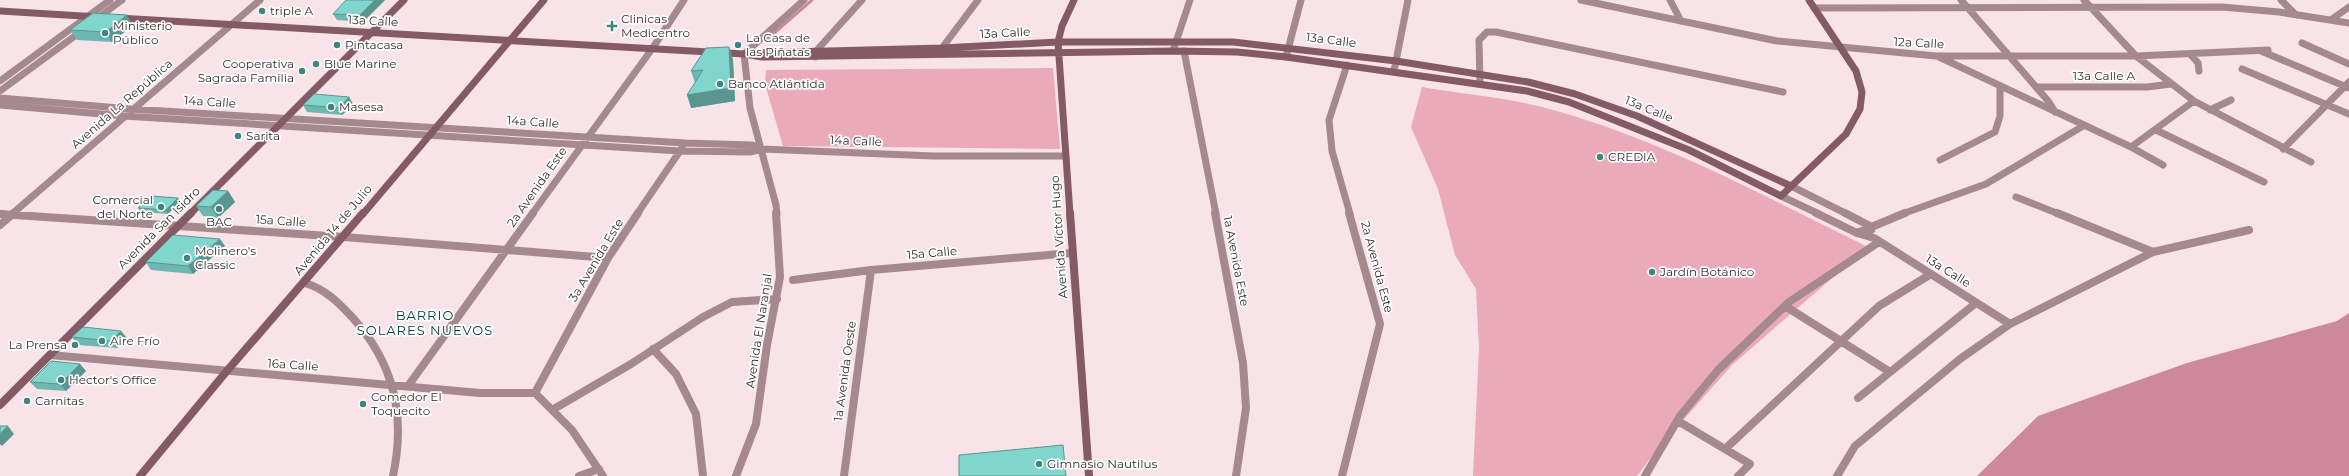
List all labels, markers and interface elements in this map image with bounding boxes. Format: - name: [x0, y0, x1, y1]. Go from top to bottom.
- place label: triple A: [270, 3, 314, 18]
- marker: triple A: [257, 6, 267, 16]
- place label: Clinicas Medicentro: [621, 11, 690, 40]
- street label: 13a Calle: [347, 12, 399, 29]
- place label: Ministerio Público: [113, 18, 172, 47]
- marker: Clinicas Medicentro: [606, 20, 618, 32]
- street label: 13a Calle: [979, 24, 1031, 41]
- marker: Ministerio Público: [100, 28, 110, 38]
- street label: 13a Calle: [1305, 29, 1357, 50]
- place label: La Casa de las Piñatas: [746, 30, 810, 59]
- street label: 12a Calle: [1893, 34, 1945, 51]
- place label: Pintacasa: [345, 37, 403, 52]
- marker: Pintacasa: [332, 40, 342, 50]
- marker: La Casa de las Piñatas: [733, 40, 743, 50]
- street label: Avenida La República: [68, 56, 175, 152]
- place label: Cooperativa Sagrada Familia: [198, 56, 294, 85]
- place label: Blue Marine: [324, 56, 397, 71]
- marker: Blue Marine: [311, 59, 321, 69]
- marker: Cooperativa Sagrada Familia: [297, 66, 307, 76]
- street label: 13a Calle A: [2073, 68, 2136, 83]
- place label: Banco Atlántida: [728, 76, 825, 91]
- marker: Banco Atlántida: [715, 79, 725, 89]
- street label: 14a Calle: [184, 92, 237, 111]
- street label: 13a Calle: [1623, 92, 1675, 125]
- place label: Masesa: [339, 99, 384, 114]
- marker: Masesa: [326, 102, 336, 112]
- street label: 14a Calle: [507, 112, 560, 131]
- place label: Sarita: [246, 128, 280, 143]
- marker: Sarita: [233, 131, 243, 141]
- street label: 14a Calle: [830, 132, 882, 149]
- street label: 2a Avenida Este: [503, 144, 570, 230]
- place label: CREDIA: [1608, 149, 1656, 164]
- marker: CREDIA: [1595, 152, 1605, 162]
- street label: Avenida Víctor Hugo: [1047, 175, 1070, 299]
- street label: Avenida 14 de Julio: [290, 181, 375, 278]
- street label: Avenida San Isidro: [114, 183, 203, 272]
- place label: Comercial del Norte: [92, 192, 153, 221]
- marker: Comercial del Norte: [156, 202, 166, 212]
- marker: BAC: [214, 204, 224, 214]
- street label: 15a Calle: [255, 211, 307, 230]
- place label: BAC: [206, 214, 232, 229]
- street label: 1a Avenida Este: [1220, 214, 1253, 307]
- street label: 3a Avenida Este: [565, 215, 626, 304]
- street label: 2a Avenida Este: [1358, 219, 1397, 314]
- place label: Molinero's Classic: [195, 243, 256, 272]
- street label: 15a Calle: [906, 243, 958, 262]
- street label: 13a Calle: [1923, 251, 1974, 290]
- marker: Molinero's Classic: [182, 253, 192, 263]
- place label: Jardín Botánico: [1659, 264, 1754, 279]
- marker: Jardín Botánico: [1647, 267, 1657, 277]
- street label: Avenida El Naranjal: [742, 273, 775, 389]
- district label: BARRIO SOLARES NUEVOS: [357, 307, 493, 338]
- street label: 1a Avenida Oeste: [830, 320, 859, 422]
- place label: Aire Frío: [110, 333, 160, 348]
- marker: Aire Frío: [97, 336, 107, 346]
- place label: La Prensa: [8, 337, 67, 352]
- marker: La Prensa: [70, 340, 80, 350]
- street label: 16a Calle: [267, 355, 319, 374]
- place label: Hector's Office: [69, 372, 157, 387]
- marker: Hector's Office: [56, 375, 66, 385]
- place label: Comedor El Toquecito: [371, 389, 442, 418]
- place label: Carnitas: [35, 393, 84, 408]
- marker: Carnitas: [22, 396, 32, 406]
- marker: Comedor El Toquecito: [358, 399, 368, 409]
- place label: Gimnasio Nautilus: [1047, 456, 1157, 471]
- marker: Gimnasio Nautilus: [1034, 459, 1044, 469]

